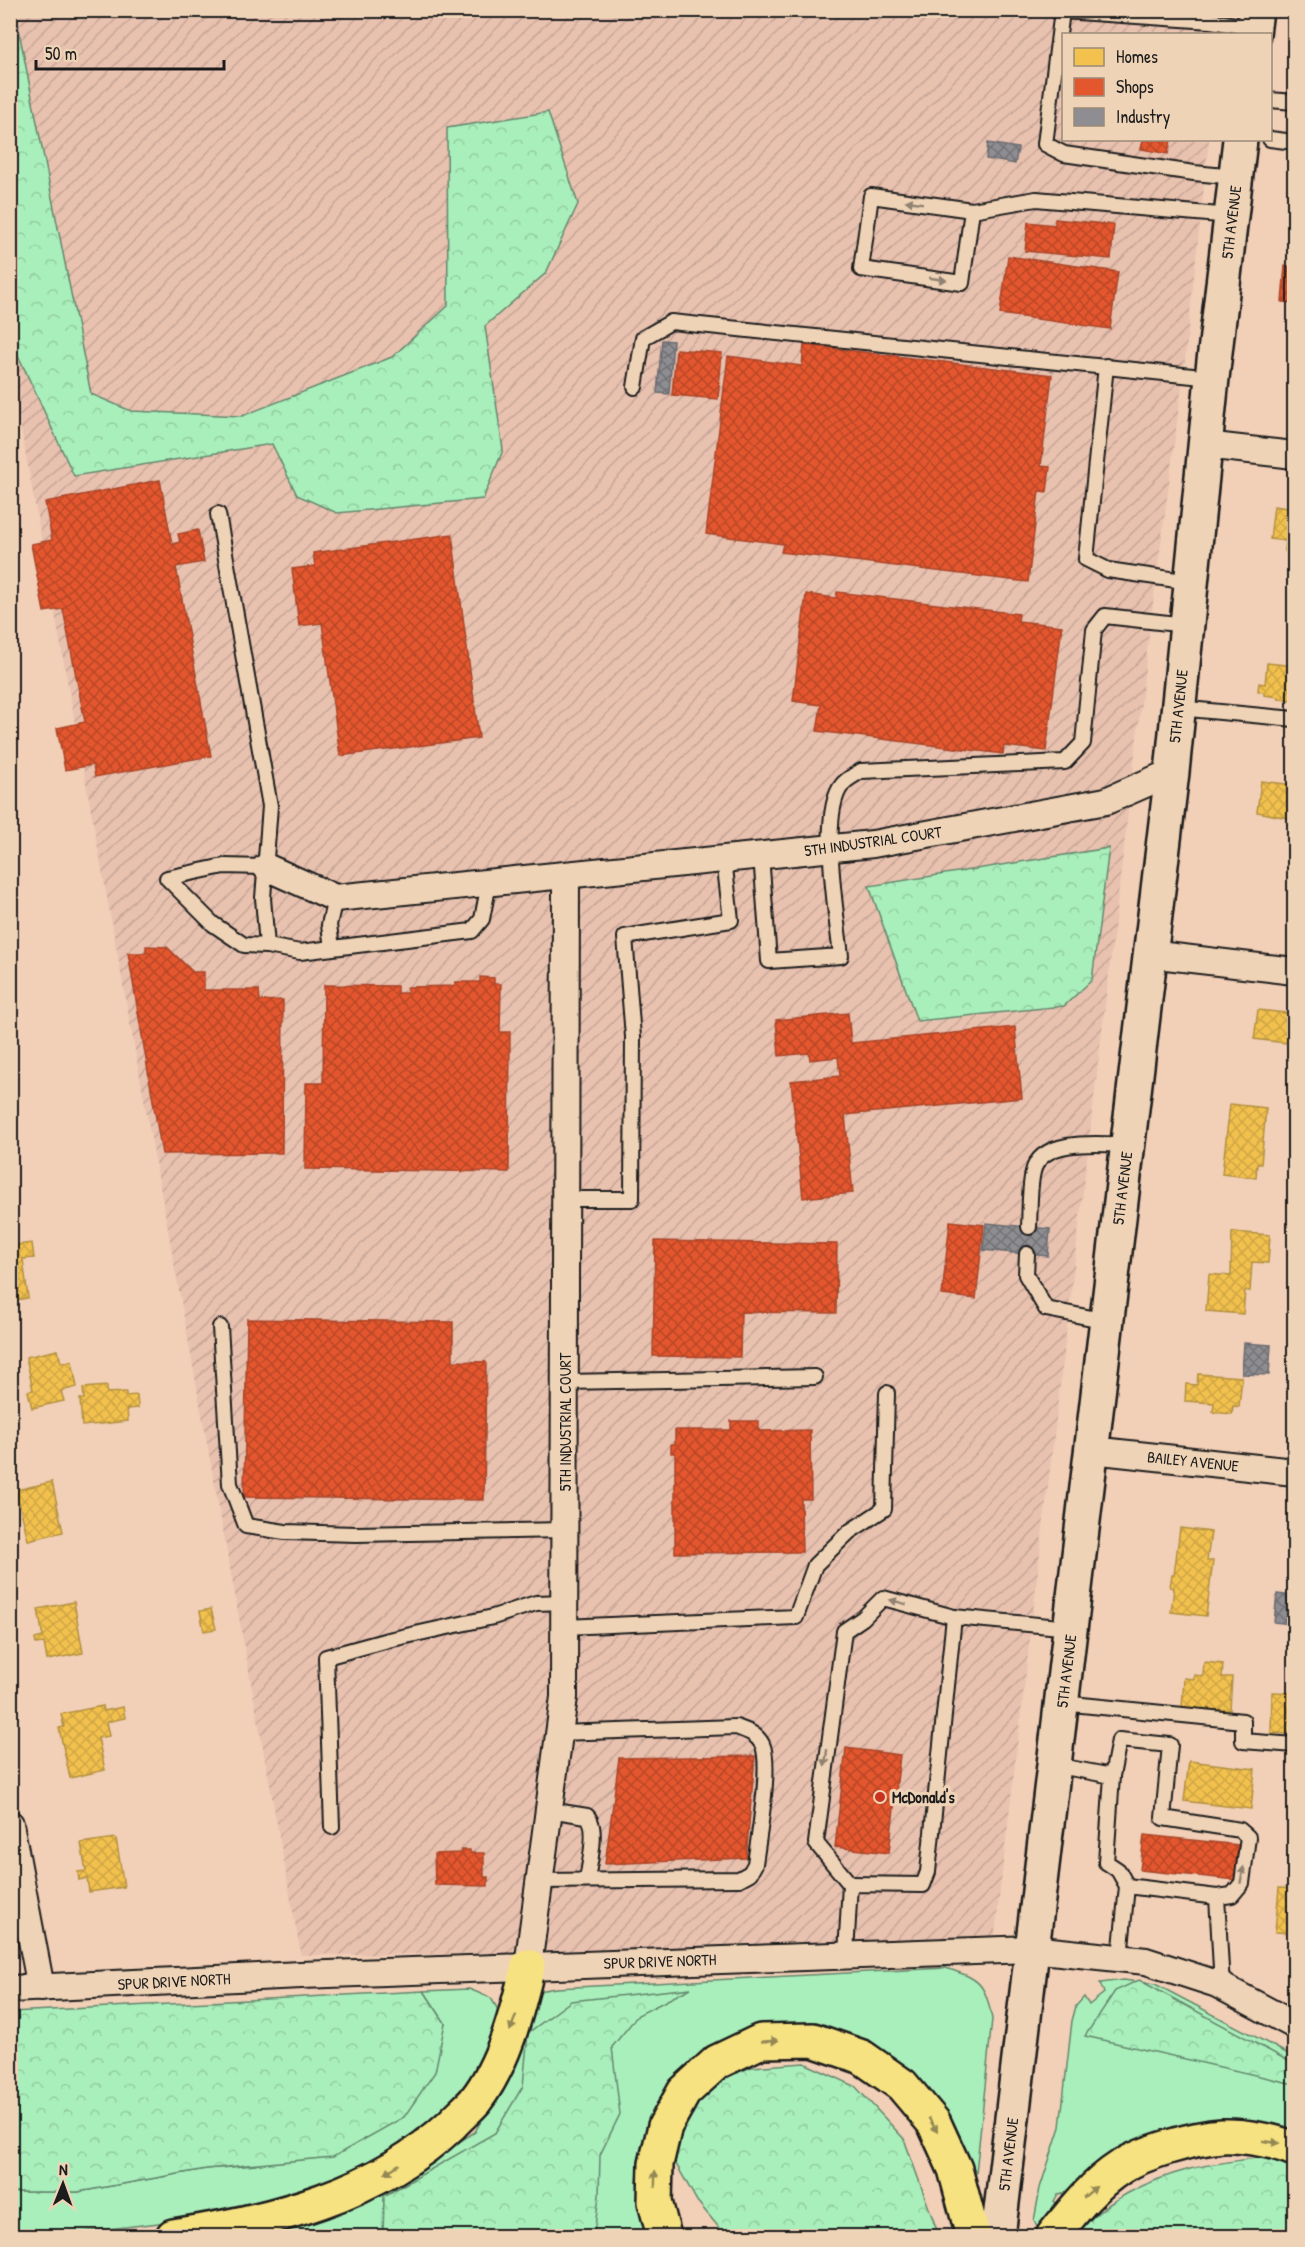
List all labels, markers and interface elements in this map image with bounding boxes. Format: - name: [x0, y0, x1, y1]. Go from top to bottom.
- scale bar: [36, 33, 224, 71]
- legend: [1062, 33, 1272, 141]
- text: 50 m: [45, 41, 77, 66]
- text: Homes: [1116, 44, 1158, 69]
- text: Shops: [1116, 74, 1154, 99]
- text: Industry: [1116, 104, 1171, 129]
- street label: 5TH AVENUE: [1216, 184, 1246, 260]
- one-way arrow: [904, 198, 923, 207]
- one-way arrow: [929, 275, 948, 284]
- street label: 5TH AVENUE: [1163, 668, 1193, 744]
- street label: 5TH INDUSTRIAL COURT: [803, 820, 944, 862]
- street label: 5TH AVENUE: [1107, 1150, 1137, 1226]
- street label: 5TH INDUSTRIAL COURT: [554, 1352, 576, 1491]
- street label: BAILEY AVENUE: [1146, 1445, 1240, 1477]
- one-way arrow: [889, 1597, 907, 1607]
- street label: 5TH AVENUE: [1051, 1633, 1081, 1709]
- one-way arrow: [822, 1748, 831, 1767]
- place label: McDonald's: [892, 1786, 955, 1808]
- marker: McDonald's: [873, 1790, 887, 1804]
- one-way arrow: [1238, 1865, 1247, 1884]
- street label: SPUR DRIVE NORTH: [603, 1948, 717, 1974]
- street label: SPUR DRIVE NORTH: [117, 1967, 231, 1995]
- one-way arrow: [508, 2014, 517, 2032]
- one-way arrow: [760, 2037, 779, 2046]
- street label: 5TH AVENUE: [993, 2116, 1023, 2192]
- one-way arrow: [928, 2117, 939, 2133]
- one-way arrow: [1262, 2137, 1281, 2146]
- north arrow: [33, 2154, 93, 2214]
- text: N: [59, 2158, 68, 2180]
- one-way arrow: [383, 2163, 400, 2174]
- one-way arrow: [651, 2170, 660, 2189]
- one-way arrow: [1083, 2186, 1098, 2199]

